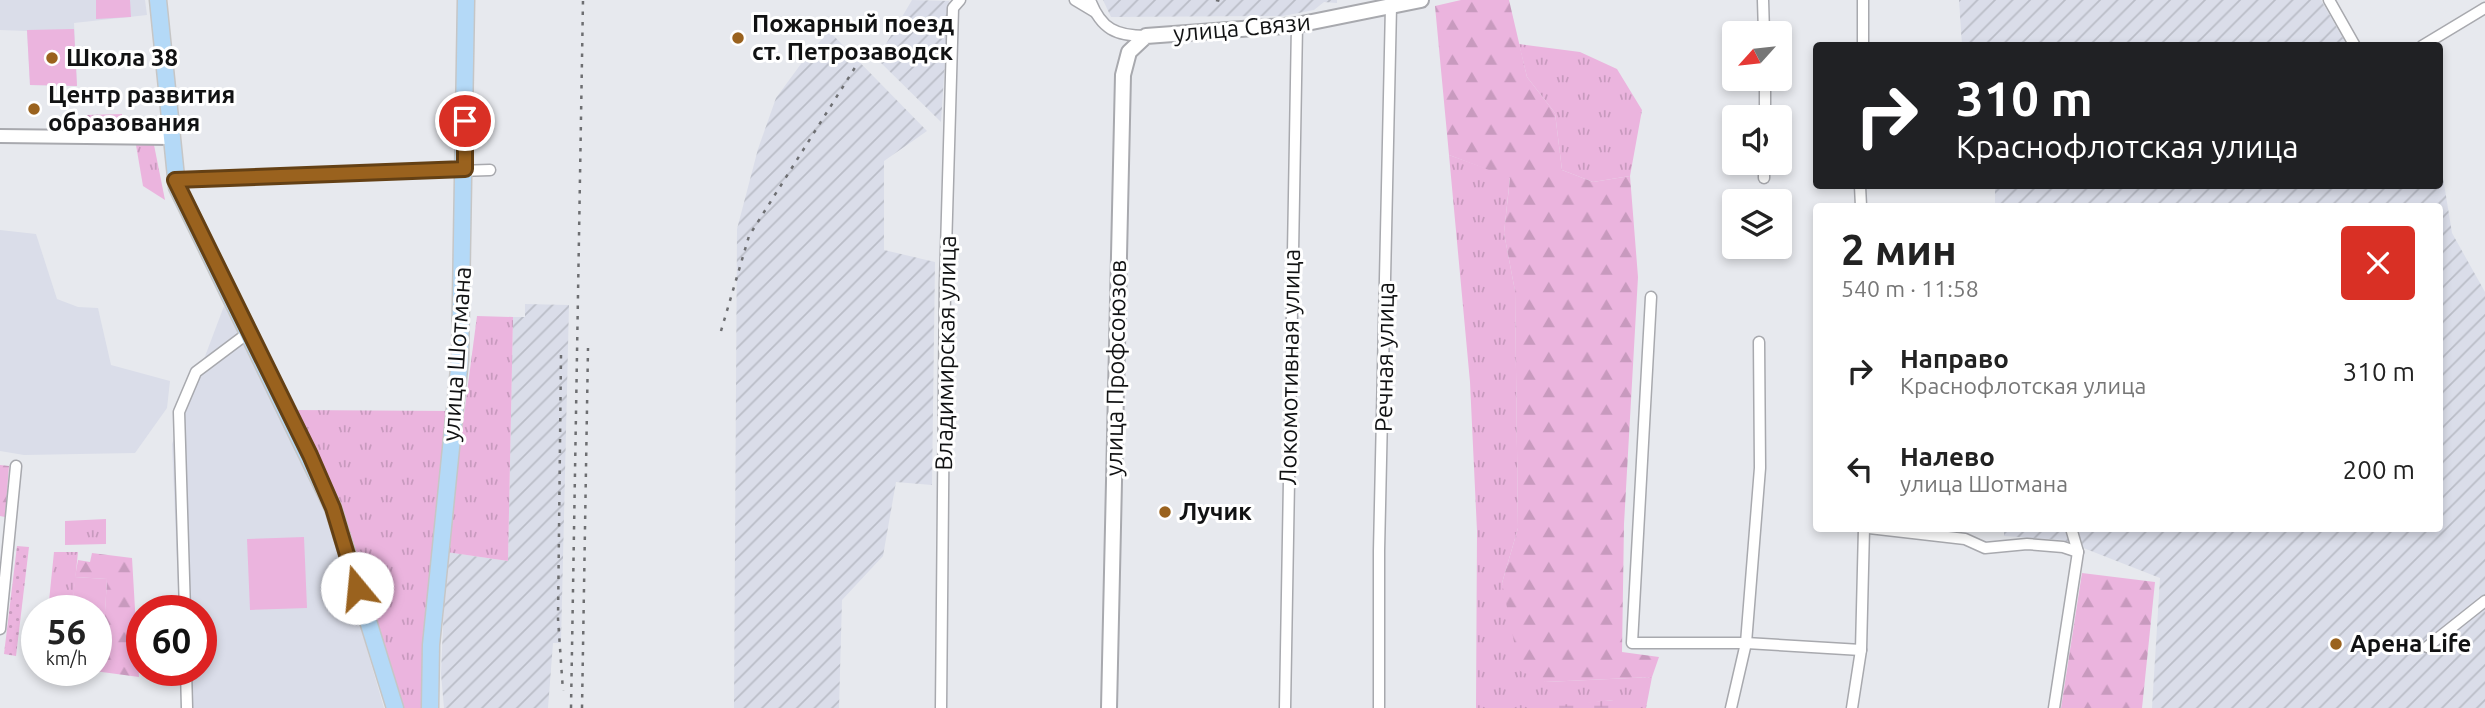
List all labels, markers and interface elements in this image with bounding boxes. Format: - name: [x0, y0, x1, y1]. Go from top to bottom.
- street label: улица Связи: [1172, 8, 1312, 47]
- place label: Пожарный поезд ст. Петрозаводск: [752, 10, 954, 65]
- north arrow: [1722, 21, 1792, 91]
- map controls: [1722, 21, 1792, 259]
- marker: Пожарный поезд ст. Петрозаводск: [730, 30, 746, 46]
- place label: Школа 38: [66, 44, 178, 71]
- marker: Школа 38: [44, 50, 60, 66]
- icon: right: [1841, 70, 1932, 161]
- text: 310 m: [1956, 70, 2093, 125]
- place label: Центр развития образования: [48, 81, 235, 136]
- pin: [435, 91, 495, 151]
- marker: Центр развития образования: [26, 101, 42, 117]
- icon: arrive: [446, 102, 484, 140]
- button: sound: [1722, 105, 1792, 175]
- text: Краснофлотская улица: [1956, 128, 2299, 164]
- button: layers: [1722, 189, 1792, 259]
- text: 2 мин: [1841, 226, 1957, 273]
- button: close: [2341, 226, 2415, 300]
- street label: Владимирская улица: [930, 235, 961, 471]
- street label: Локомотивная улица: [1274, 248, 1305, 486]
- street label: улица Профсоюзов: [1100, 259, 1131, 477]
- street label: улица Шотмана: [437, 266, 476, 442]
- text: 540 m · 11:58: [1841, 276, 1979, 301]
- street label: Речная улица: [1370, 282, 1399, 432]
- text: Направо: [1900, 344, 2009, 373]
- icon: right: [1841, 352, 1879, 390]
- text: 310 m: [2343, 357, 2415, 386]
- text: Краснофлотская улица: [1900, 373, 2146, 398]
- text: Налево: [1900, 442, 1995, 471]
- icon: left: [1841, 450, 1879, 488]
- text: 200 m: [2343, 455, 2415, 484]
- text: улица Шотмана: [1900, 471, 2068, 496]
- place label: Лучик: [1179, 498, 1252, 525]
- marker: Лучик: [1157, 504, 1173, 520]
- position arrow: [320, 551, 394, 625]
- speed limit sign: 60: [126, 595, 217, 686]
- text: 56: [47, 611, 86, 651]
- place label: Арена Life: [2350, 630, 2471, 657]
- marker: Арена Life: [2328, 636, 2344, 652]
- text: km/h: [46, 648, 87, 668]

